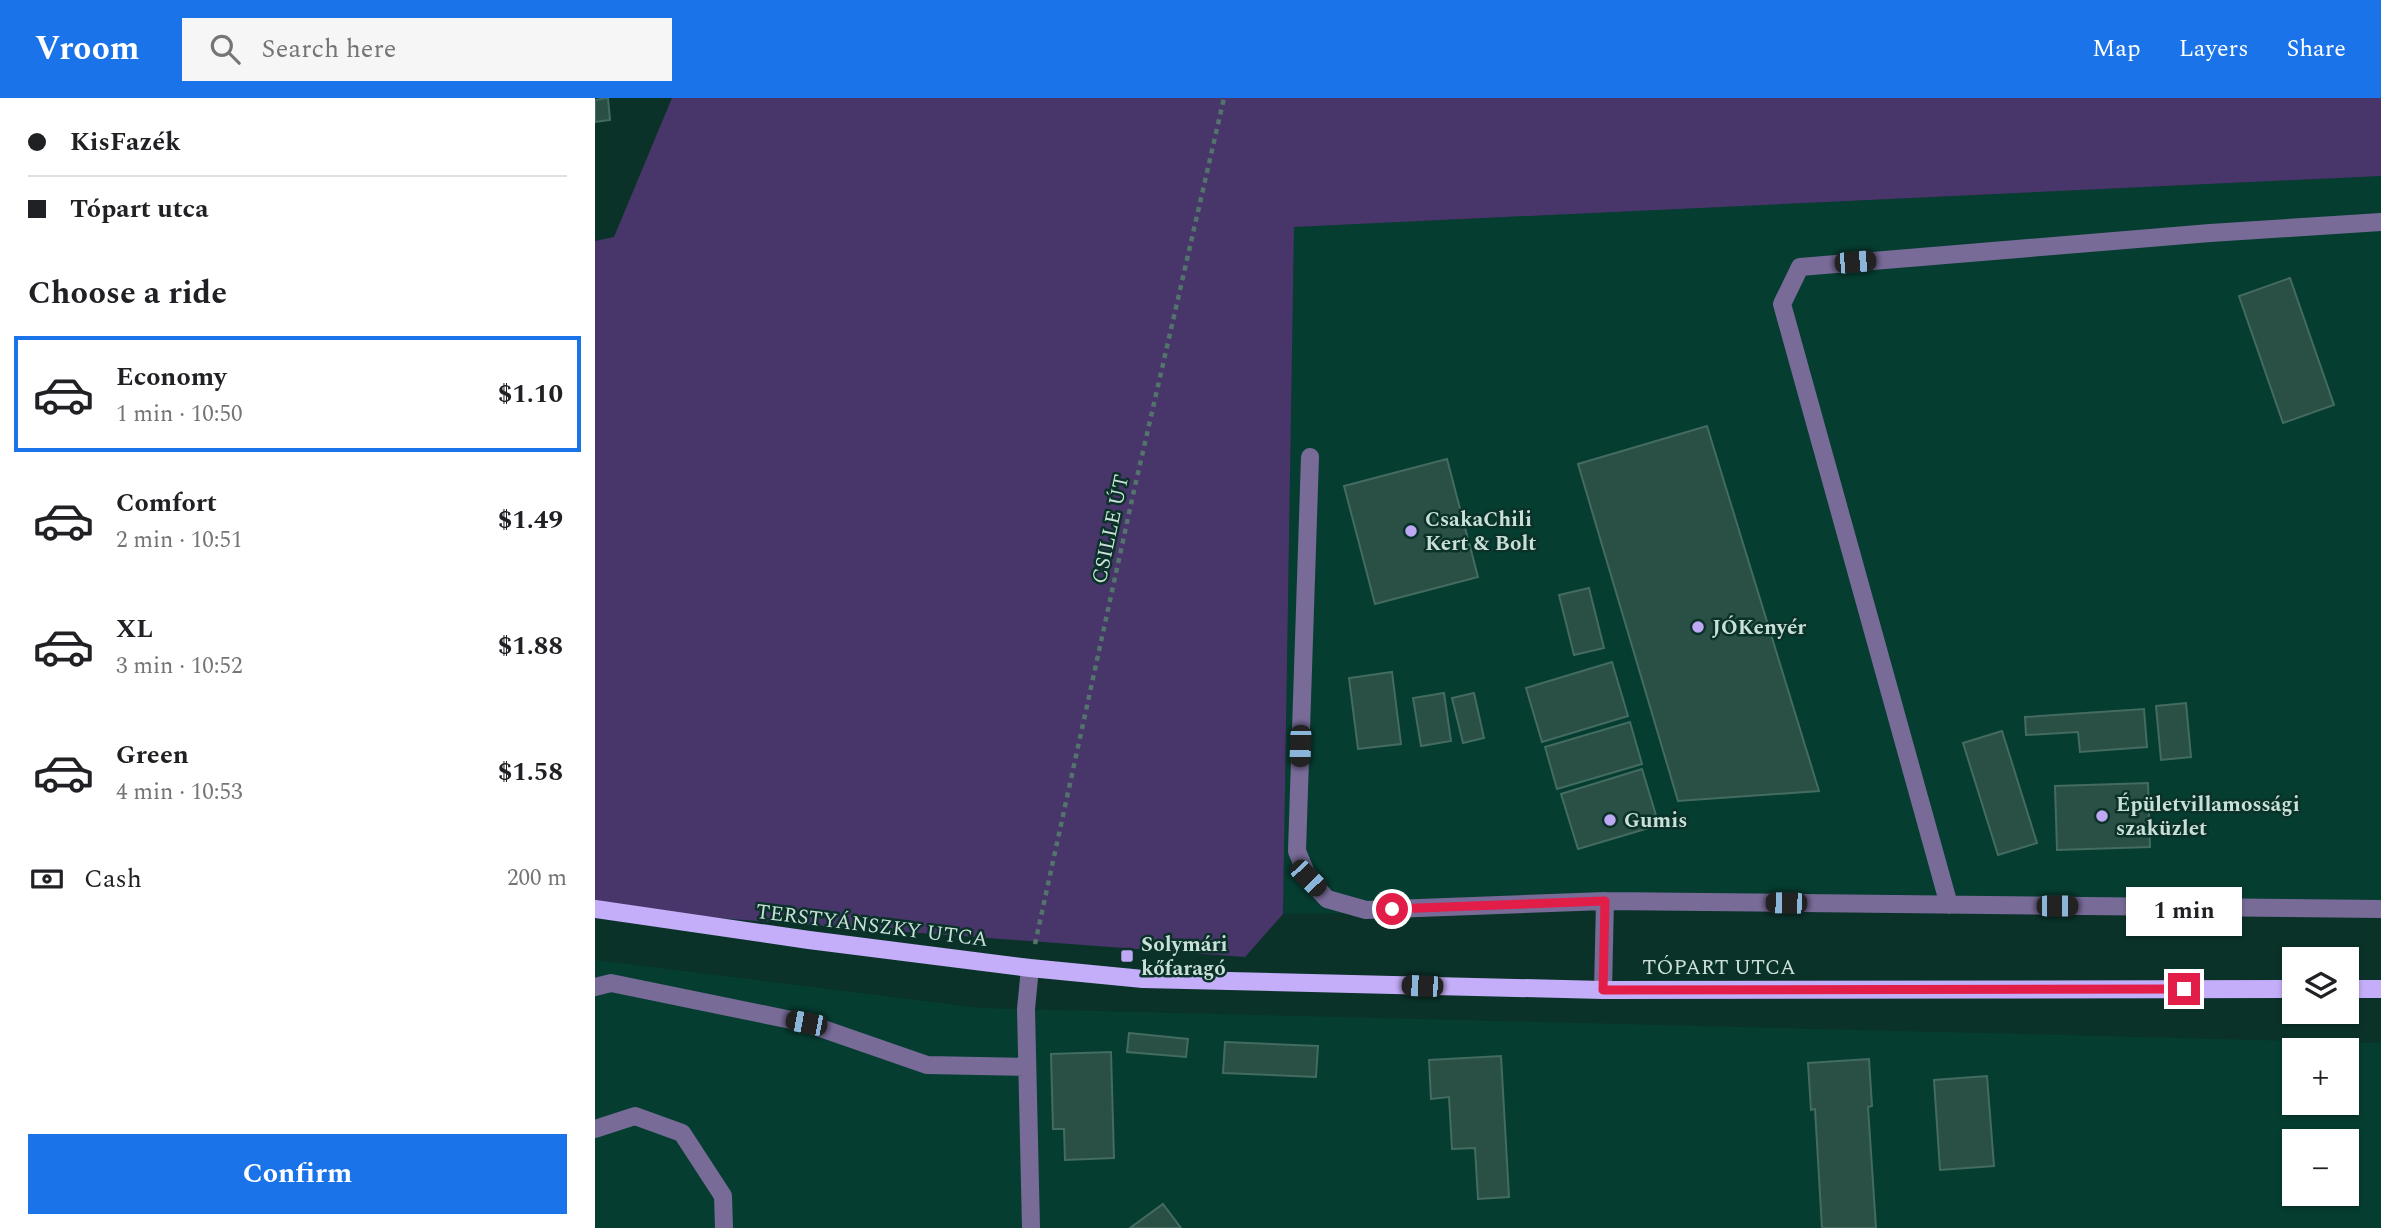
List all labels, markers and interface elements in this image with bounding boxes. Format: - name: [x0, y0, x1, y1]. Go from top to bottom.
- search box: [182, 18, 672, 81]
- text: Vroom: [35, 24, 140, 74]
- text: Search here: [262, 29, 396, 69]
- icon: search: [206, 30, 244, 68]
- text: Map: [2092, 31, 2141, 67]
- text: Layers: [2179, 31, 2249, 67]
- text: Share: [2287, 31, 2346, 67]
- text: KisFazék: [70, 122, 181, 162]
- text: Tópart utca: [70, 189, 209, 229]
- car: [1834, 250, 1877, 274]
- text: Choose a ride: [28, 269, 227, 318]
- text: Economy: [116, 357, 226, 397]
- icon: car: [32, 363, 95, 426]
- text: $1.10: [498, 374, 563, 414]
- text: 1 min · 10:50: [116, 397, 243, 432]
- street label: CSILLE ÚT: [1084, 472, 1138, 587]
- text: Comfort: [116, 483, 217, 523]
- icon: car: [32, 489, 95, 552]
- text: $1.49: [498, 500, 563, 540]
- place label: CsakaChili Kert & Bolt: [1425, 504, 1536, 560]
- text: 2 min · 10:51: [116, 523, 243, 558]
- marker: CsakaChili Kert & Bolt: [1403, 523, 1419, 539]
- text: XL: [116, 609, 153, 649]
- place label: JÓKenyér: [1712, 612, 1806, 644]
- icon: car: [32, 615, 95, 678]
- marker: JÓKenyér: [1690, 619, 1706, 635]
- text: $1.88: [498, 626, 563, 666]
- text: 3 min · 10:52: [116, 649, 243, 684]
- car: [1289, 725, 1312, 767]
- text: Green: [116, 735, 189, 775]
- icon: car: [32, 741, 95, 804]
- text: $1.58: [498, 752, 563, 792]
- text: 4 min · 10:53: [116, 775, 243, 810]
- place label: Épületvillamossági szaküzlet: [2116, 789, 2300, 845]
- place label: Gumis: [1624, 805, 1687, 837]
- marker: Épületvillamossági szaküzlet: [2094, 808, 2110, 824]
- marker: Gumis: [1602, 812, 1618, 828]
- car: [1286, 856, 1331, 900]
- text: Cash: [84, 859, 142, 899]
- icon: cash: [28, 860, 66, 898]
- text: 200 m: [507, 861, 567, 896]
- callout: 1 min: [2126, 888, 2242, 936]
- car: [1765, 892, 1808, 914]
- route start: [1376, 893, 1408, 925]
- text: 1 min: [2153, 894, 2215, 929]
- street label: TERSTYÁNSZKY UTCA: [754, 896, 990, 956]
- car: [2037, 896, 2079, 917]
- place label: Solymári kőfaragó: [1141, 929, 1228, 985]
- map controls: [2282, 947, 2359, 1206]
- button: layers: [2282, 947, 2359, 1024]
- marker: Solymári kőfaragó: [1119, 948, 1135, 964]
- street label: TÓPART UTCA: [1642, 952, 1796, 984]
- route end: [2168, 973, 2200, 1005]
- car: [1401, 975, 1444, 997]
- car: [784, 1009, 829, 1037]
- button: +: [2282, 1038, 2359, 1115]
- button: −: [2282, 1129, 2359, 1206]
- button: Confirm: [28, 1134, 567, 1214]

